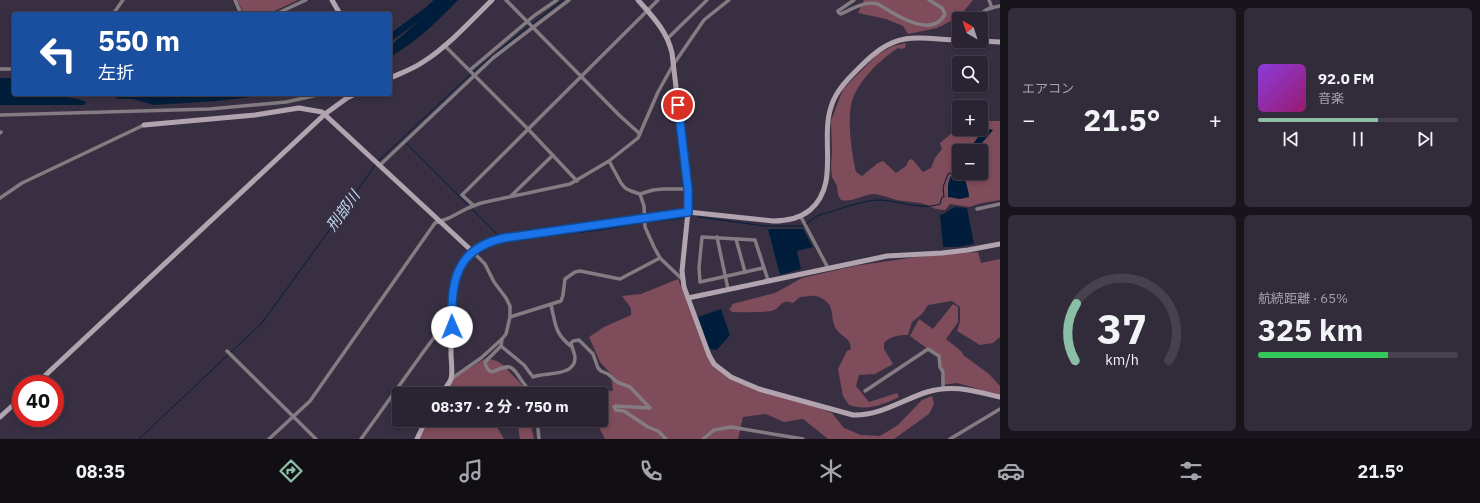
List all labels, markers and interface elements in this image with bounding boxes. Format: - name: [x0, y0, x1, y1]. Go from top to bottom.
- north arrow: [952, 12, 988, 48]
- map controls: [952, 12, 988, 180]
- text: 550 m: [98, 22, 180, 59]
- icon: left: [32, 28, 84, 80]
- button: search: [952, 56, 988, 92]
- text: 左折: [98, 61, 134, 84]
- text: 92.0 FM: [1318, 69, 1374, 88]
- text: エアコン: [1022, 80, 1074, 97]
- pin: [661, 88, 695, 122]
- text: 音楽: [1318, 90, 1344, 107]
- icon: arrive: [667, 94, 689, 116]
- button: +: [952, 100, 988, 136]
- text: 21.5°: [1083, 100, 1161, 139]
- text: −: [1022, 105, 1035, 134]
- text: +: [1209, 105, 1222, 134]
- icon: previous: [1280, 128, 1302, 150]
- icon: pause: [1347, 128, 1369, 150]
- icon: next: [1414, 128, 1436, 150]
- button: −: [952, 144, 988, 180]
- water label: 刑部川: [322, 185, 365, 234]
- text: 航続距離 · 65%: [1258, 290, 1348, 307]
- text: 37: [1097, 301, 1147, 355]
- position arrow: [431, 306, 473, 348]
- text: 325 km: [1258, 310, 1363, 349]
- text: km/h: [1105, 349, 1139, 368]
- speed limit sign: 40: [12, 375, 64, 427]
- text: 08:37 · 2 分 · 750 m: [431, 397, 569, 416]
- icon: directions: [277, 457, 305, 485]
- icon: music: [457, 457, 485, 485]
- icon: phone: [637, 457, 665, 485]
- icon: climate: [817, 457, 845, 485]
- icon: car: [997, 457, 1025, 485]
- icon: filters: [1177, 457, 1205, 485]
- text: 08:35: [76, 460, 125, 483]
- text: 21.5°: [1357, 460, 1404, 483]

